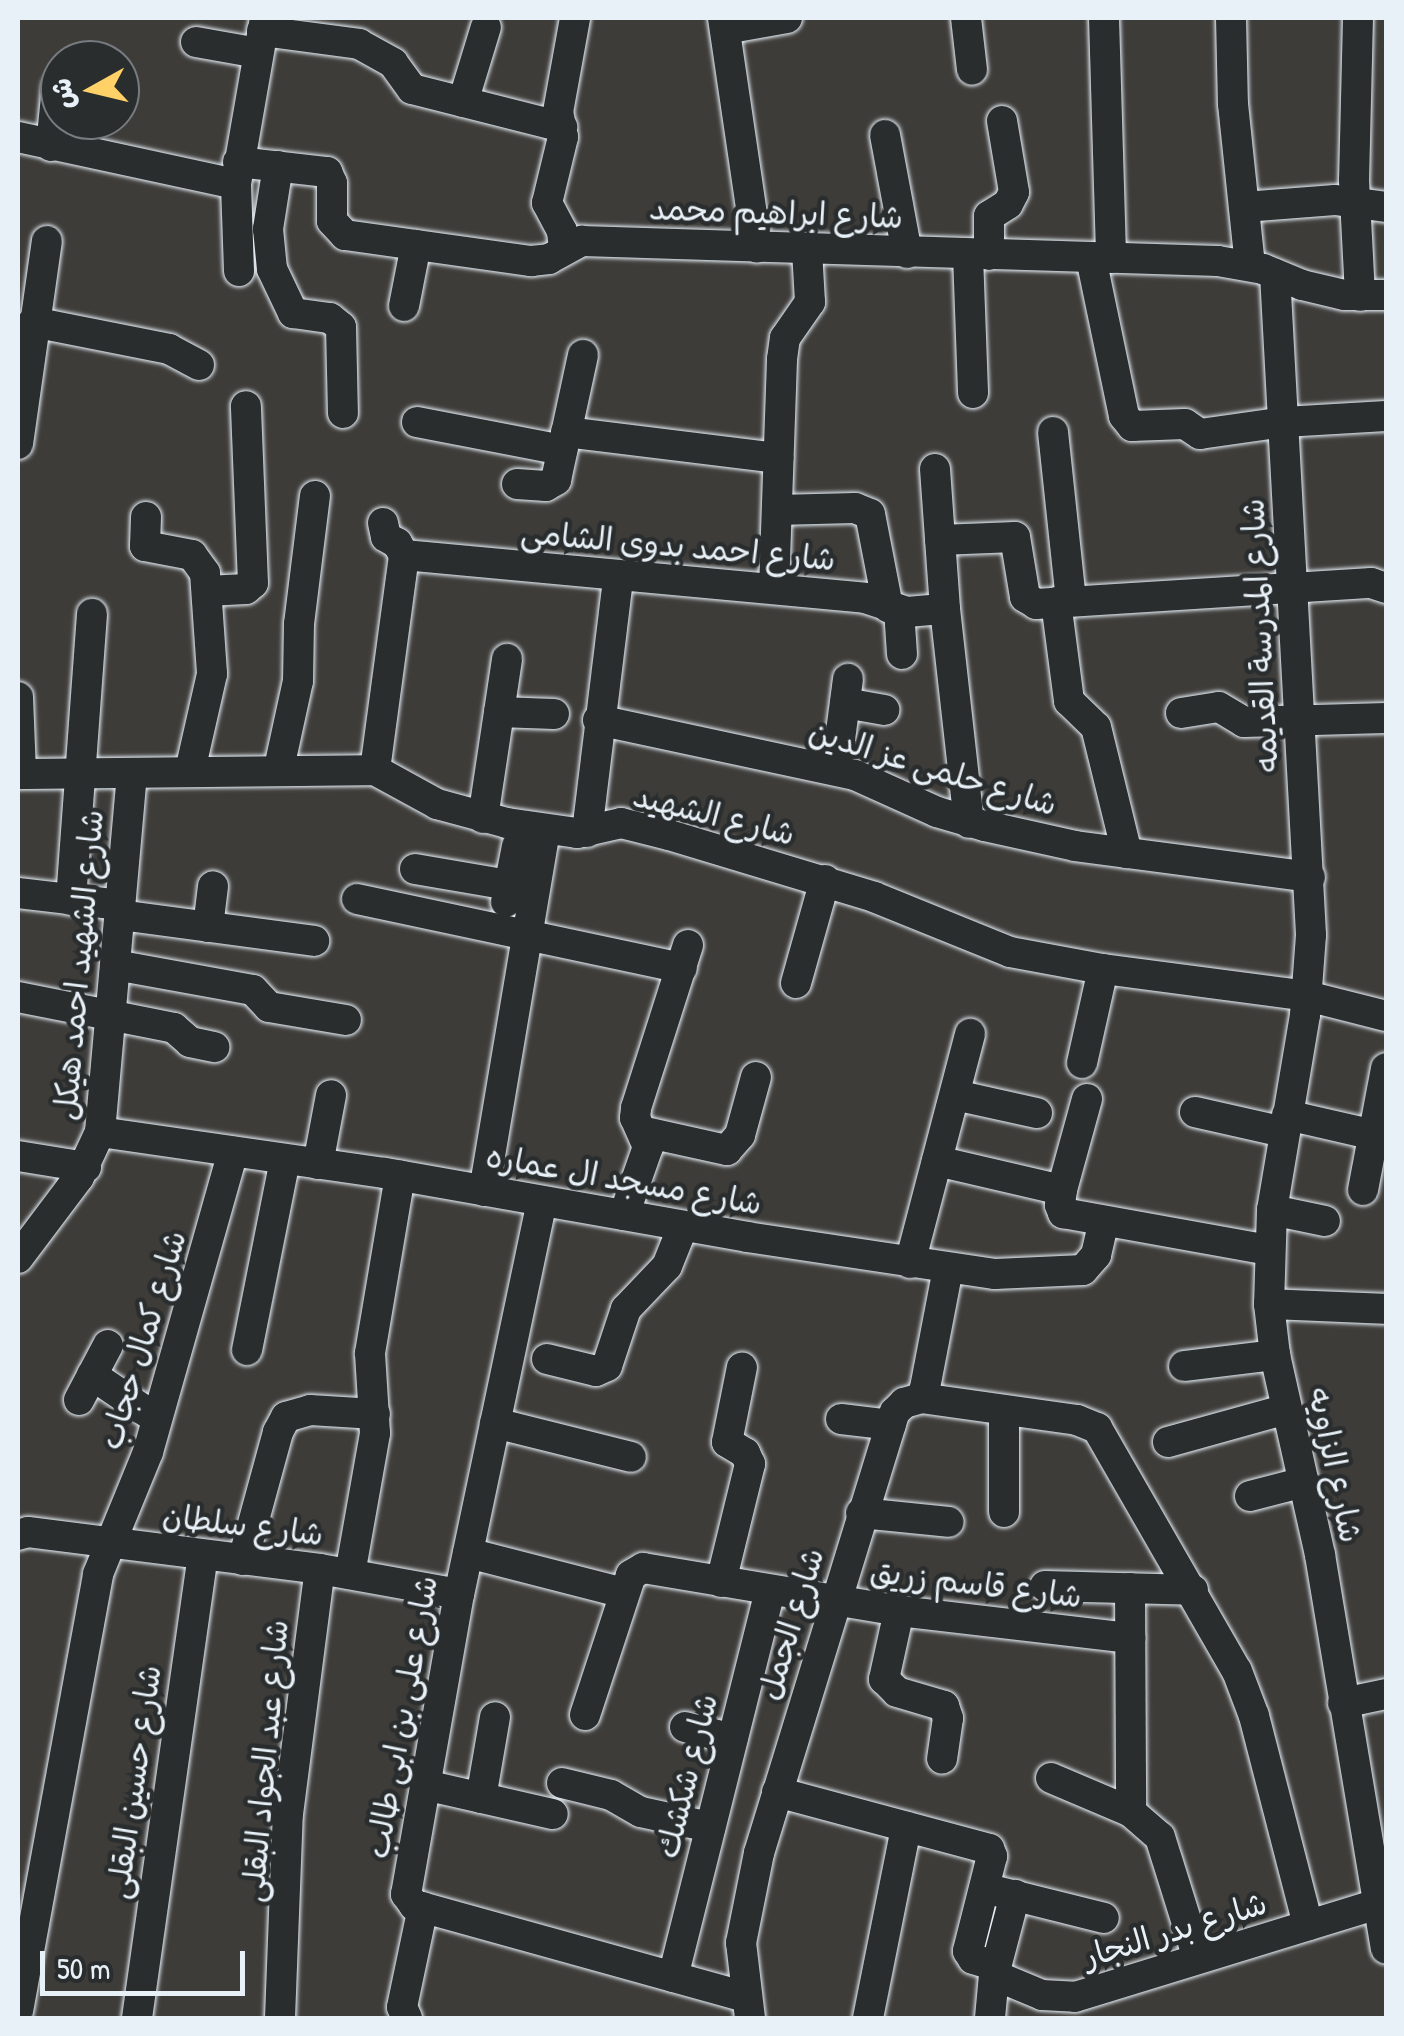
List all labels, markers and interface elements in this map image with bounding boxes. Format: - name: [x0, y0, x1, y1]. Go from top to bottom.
- north arrow: [40, 40, 140, 140]
- text: ش: [41, 76, 83, 112]
- street label: شارع ابراهيم محمد: [648, 189, 904, 237]
- street label: شارع المدرسة القديمه: [1234, 498, 1286, 774]
- street label: شارع احمد بدوى الشامى: [519, 513, 837, 579]
- street label: شارع حلمى عز الدين: [804, 712, 1062, 824]
- street label: شارع الشهيد: [629, 776, 799, 854]
- street label: شارع الشهيد احمد هيكل: [46, 808, 112, 1122]
- street label: شارع مسجد ال عماره: [483, 1137, 765, 1223]
- street label: شارع كمال حجاب: [91, 1226, 195, 1454]
- street label: شارع الزاويه: [1300, 1384, 1370, 1546]
- street label: شارع سلطان: [160, 1496, 326, 1554]
- street label: شارع الجمل: [750, 1543, 832, 1705]
- street label: شارع قاسم زريق: [868, 1552, 1084, 1616]
- street label: شارع على بن ابى طالب: [358, 1573, 446, 1861]
- street label: شارع عبد الجواد البقلى: [234, 1618, 296, 1904]
- street label: شارع حسين البقلى: [99, 1663, 169, 1901]
- street label: شارع شكشك: [648, 1690, 726, 1862]
- street label: شارع بدر النجار: [1079, 1884, 1271, 1976]
- scale bar: [45, 1931, 250, 1993]
- text: 50 m: [57, 1948, 110, 1988]

